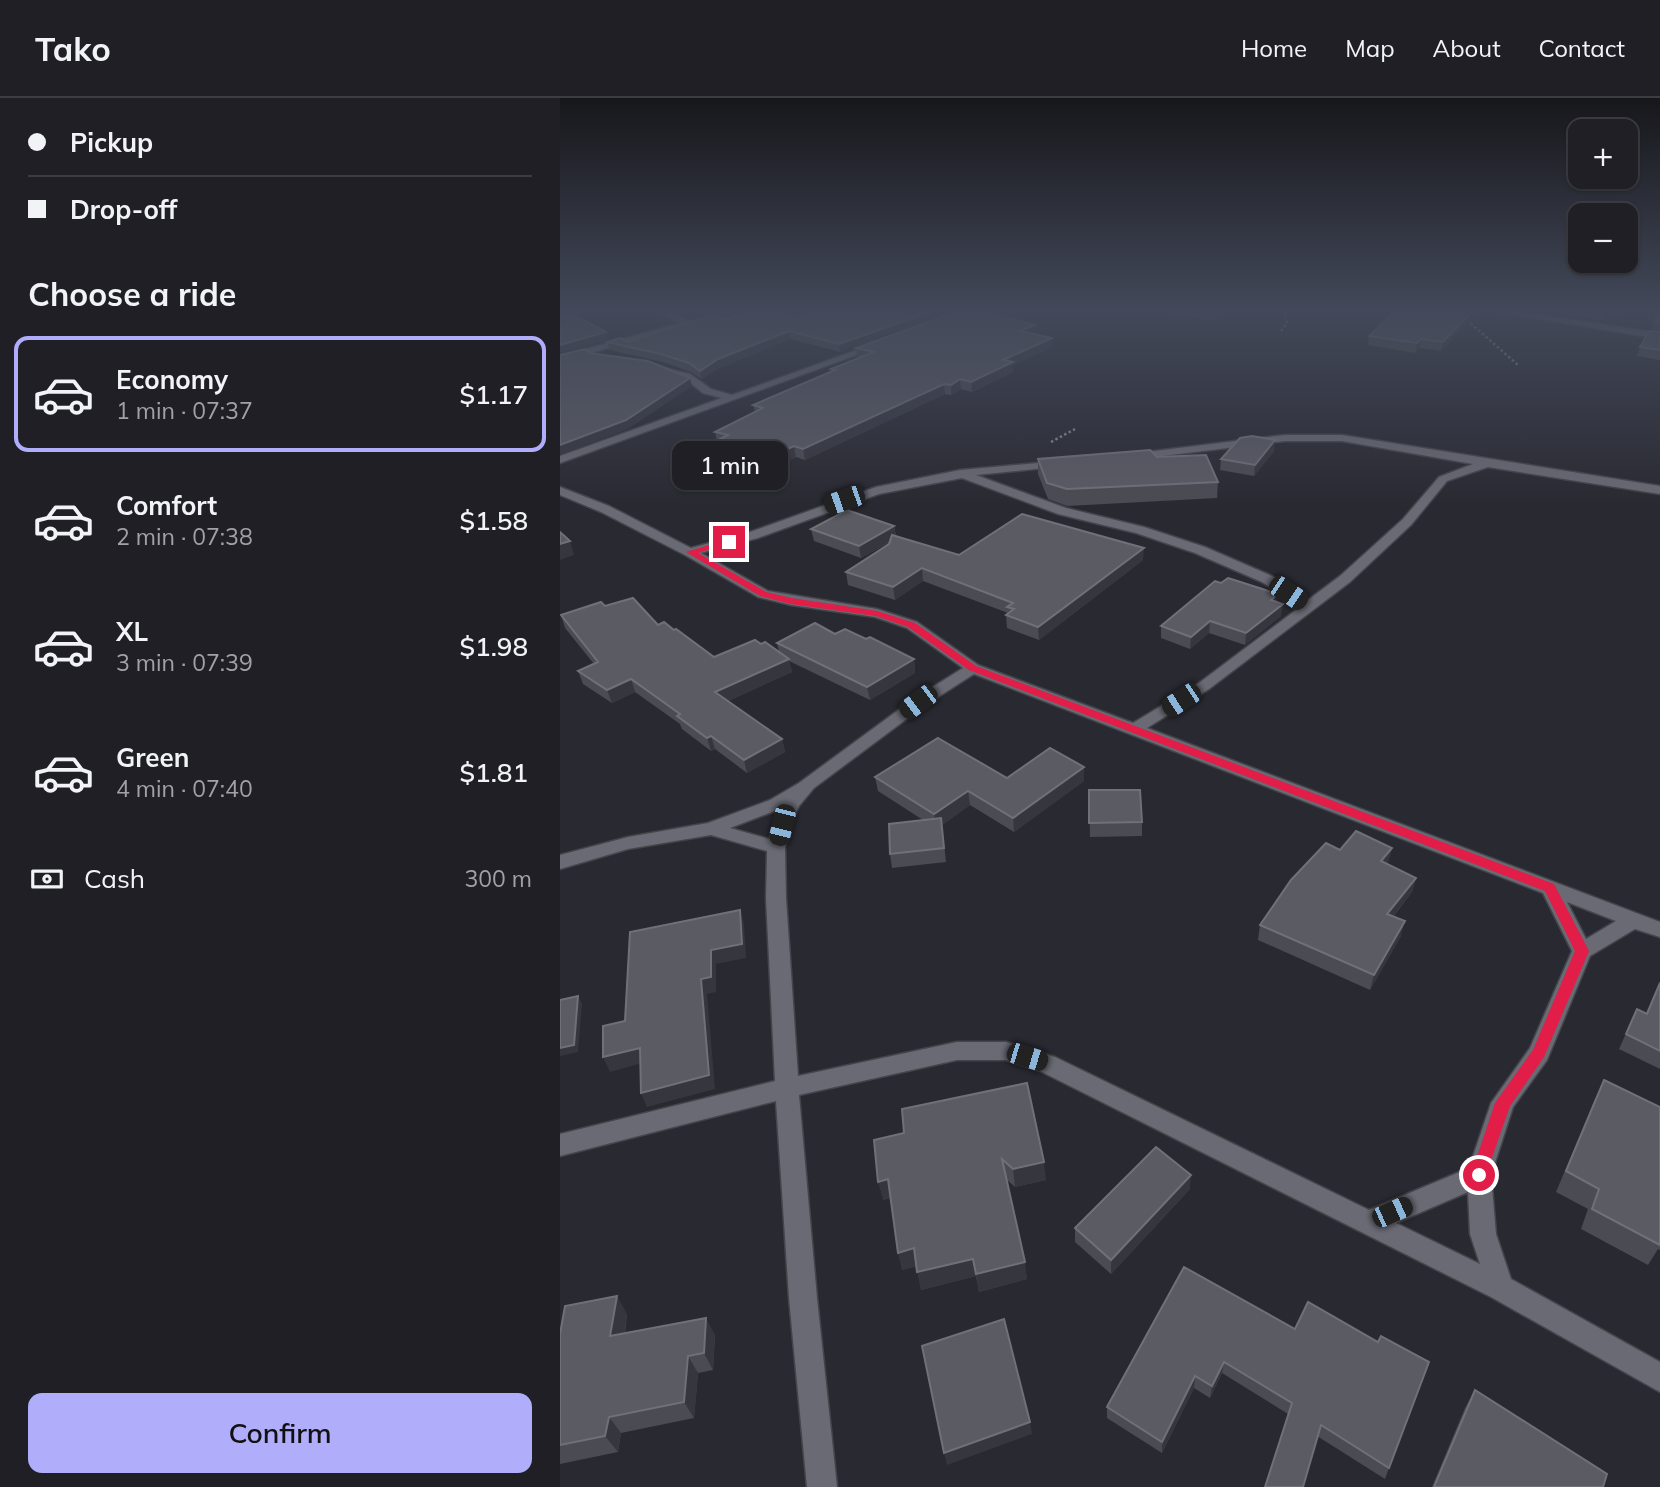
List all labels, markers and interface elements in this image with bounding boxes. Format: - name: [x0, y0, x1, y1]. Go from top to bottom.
- text: Tako: [35, 28, 111, 69]
- text: Home: [1241, 33, 1307, 63]
- text: Map: [1345, 33, 1395, 63]
- text: About: [1433, 33, 1501, 63]
- text: Contact: [1539, 33, 1625, 63]
- map controls: [1568, 119, 1638, 273]
- button: +: [1568, 119, 1638, 189]
- text: Pickup: [70, 126, 153, 159]
- text: Drop-off: [70, 193, 177, 226]
- button: −: [1568, 203, 1638, 273]
- text: Choose a ride: [28, 274, 236, 314]
- icon: car: [32, 363, 95, 426]
- text: Economy: [116, 363, 228, 396]
- text: $1.17: [459, 378, 528, 411]
- text: 1 min · 07:37: [116, 396, 253, 425]
- callout: 1 min: [671, 440, 787, 490]
- text: 1 min: [700, 451, 760, 480]
- car: [821, 483, 868, 517]
- icon: car: [32, 489, 95, 552]
- text: Comfort: [116, 489, 217, 522]
- text: $1.58: [459, 504, 528, 537]
- text: 2 min · 07:38: [116, 522, 253, 551]
- route end: [713, 526, 745, 558]
- car: [1265, 573, 1312, 613]
- icon: car: [32, 615, 95, 678]
- text: XL: [116, 615, 148, 648]
- text: $1.98: [459, 630, 528, 663]
- text: 3 min · 07:39: [116, 648, 253, 677]
- car: [1158, 680, 1205, 720]
- car: [895, 681, 942, 723]
- icon: car: [32, 741, 95, 804]
- text: Green: [116, 741, 189, 774]
- text: $1.81: [459, 756, 528, 789]
- text: 4 min · 07:40: [116, 774, 253, 803]
- car: [767, 802, 798, 848]
- icon: cash: [28, 860, 66, 898]
- text: Cash: [84, 862, 145, 895]
- text: 300 m: [464, 864, 532, 893]
- car: [1004, 1041, 1051, 1073]
- route start: [1463, 1159, 1495, 1191]
- car: [1369, 1194, 1416, 1230]
- button: Confirm: [28, 1393, 532, 1473]

